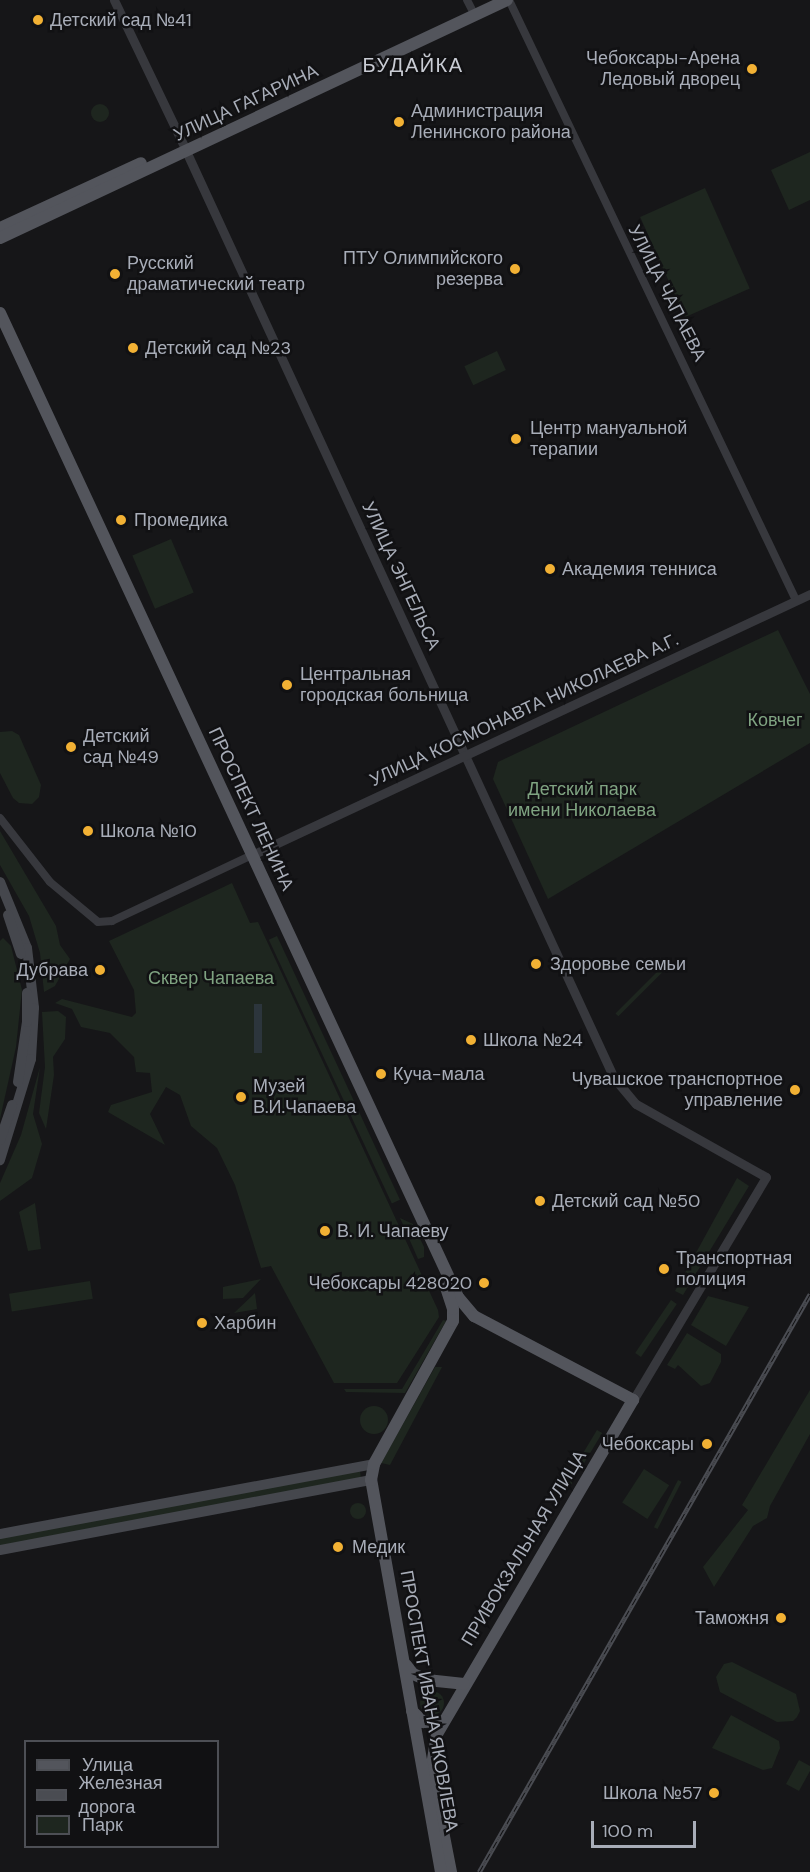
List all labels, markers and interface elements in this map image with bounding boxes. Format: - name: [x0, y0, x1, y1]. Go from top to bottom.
- place label: Детский сад №41: [50, 9, 192, 31]
- marker: Детский сад №41: [31, 13, 45, 27]
- place label: Чебоксары-Арена Ледовый дворец: [586, 48, 740, 90]
- district label: БУДАЙКА: [362, 53, 464, 77]
- street label: УЛИЦА ГАГАРИНА: [170, 60, 322, 146]
- marker: Чебоксары-Арена Ледовый дворец: [745, 62, 759, 76]
- place label: Администрация Ленинского района: [411, 101, 571, 144]
- marker: Администрация Ленинского района: [392, 115, 406, 129]
- street label: УЛИЦА ЧАПАЕВА: [623, 221, 711, 365]
- place label: ПТУ Олимпийского резерва: [343, 248, 503, 290]
- place label: Русский драматический театр: [127, 253, 305, 296]
- marker: ПТУ Олимпийского резерва: [508, 262, 522, 276]
- marker: Русский драматический театр: [108, 267, 122, 281]
- place label: Детский сад №23: [145, 337, 291, 359]
- marker: Детский сад №23: [126, 341, 140, 355]
- place label: Центр мануальной терапии: [530, 418, 687, 460]
- marker: Центр мануальной терапии: [507, 430, 525, 448]
- street label: УЛИЦА ЭНГЕЛЬСА: [357, 498, 445, 654]
- place label: Промедика: [134, 509, 228, 531]
- marker: Промедика: [112, 511, 130, 529]
- place label: Академия тенниса: [562, 558, 717, 580]
- marker: Академия тенниса: [543, 562, 557, 576]
- street label: УЛИЦА КОСМОНАВТА НИКОЛАЕВА А.Г.: [366, 629, 682, 791]
- place label: Центральная городская больница: [300, 664, 468, 706]
- marker: Центральная городская больница: [278, 676, 296, 694]
- park label: Ковчег: [747, 709, 803, 731]
- street label: ПРОСПЕКТ ЛЕНИНА: [204, 724, 298, 894]
- place label: Детский сад №49: [83, 726, 159, 768]
- marker: Детский сад №49: [64, 740, 78, 754]
- park label: Детский парк имени Николаева: [508, 779, 656, 822]
- place label: Школа №10: [100, 820, 197, 842]
- marker: Школа №10: [81, 824, 95, 838]
- place label: Здоровье семьи: [550, 953, 686, 975]
- marker: Здоровье семьи: [527, 955, 545, 973]
- place label: Дубрава: [17, 959, 88, 981]
- marker: Дубрава: [93, 963, 107, 977]
- park label: Сквер Чапаева: [148, 967, 274, 989]
- place label: Школа №24: [483, 1029, 583, 1051]
- marker: Школа №24: [464, 1033, 478, 1047]
- place label: Куча-мала: [393, 1063, 485, 1085]
- marker: Куча-мала: [374, 1067, 388, 1081]
- place label: Чувашское транспортное управление: [572, 1069, 783, 1112]
- place label: Музей В.И.Чапаева: [253, 1076, 356, 1118]
- marker: Чувашское транспортное управление: [788, 1083, 802, 1097]
- marker: Музей В.И.Чапаева: [234, 1090, 248, 1104]
- place label: Детский сад №50: [552, 1190, 700, 1212]
- marker: Детский сад №50: [533, 1194, 547, 1208]
- place label: В. И. Чапаеву: [337, 1220, 449, 1242]
- marker: В. И. Чапаеву: [318, 1224, 332, 1238]
- place label: Транспортная полиция: [676, 1248, 792, 1290]
- marker: Транспортная полиция: [657, 1262, 671, 1276]
- place label: Чебоксары 428020: [308, 1272, 472, 1294]
- marker: Чебоксары 428020: [477, 1276, 491, 1290]
- place label: Харбин: [214, 1312, 276, 1334]
- marker: Харбин: [195, 1316, 209, 1330]
- place label: Чебоксары: [602, 1433, 694, 1455]
- marker: Чебоксары: [698, 1435, 716, 1453]
- street label: ПРИВОКЗАЛЬНАЯ УЛИЦА: [457, 1446, 591, 1650]
- place label: Медик: [352, 1536, 405, 1558]
- marker: Медик: [329, 1538, 347, 1556]
- street label: ПРОСПЕКТ ИВАНА ЯКОВЛЕВА: [395, 1569, 463, 1833]
- place label: Таможня: [695, 1607, 769, 1629]
- marker: Таможня: [774, 1611, 788, 1625]
- legend: [24, 1740, 219, 1848]
- text: Улица: [82, 1753, 133, 1777]
- text: Железная дорога: [79, 1771, 162, 1819]
- place label: Школа №57: [603, 1782, 702, 1804]
- marker: Школа №57: [707, 1786, 721, 1800]
- scale bar: [594, 1809, 699, 1847]
- text: Парк: [82, 1813, 123, 1837]
- text: 100 m: [602, 1819, 653, 1843]

